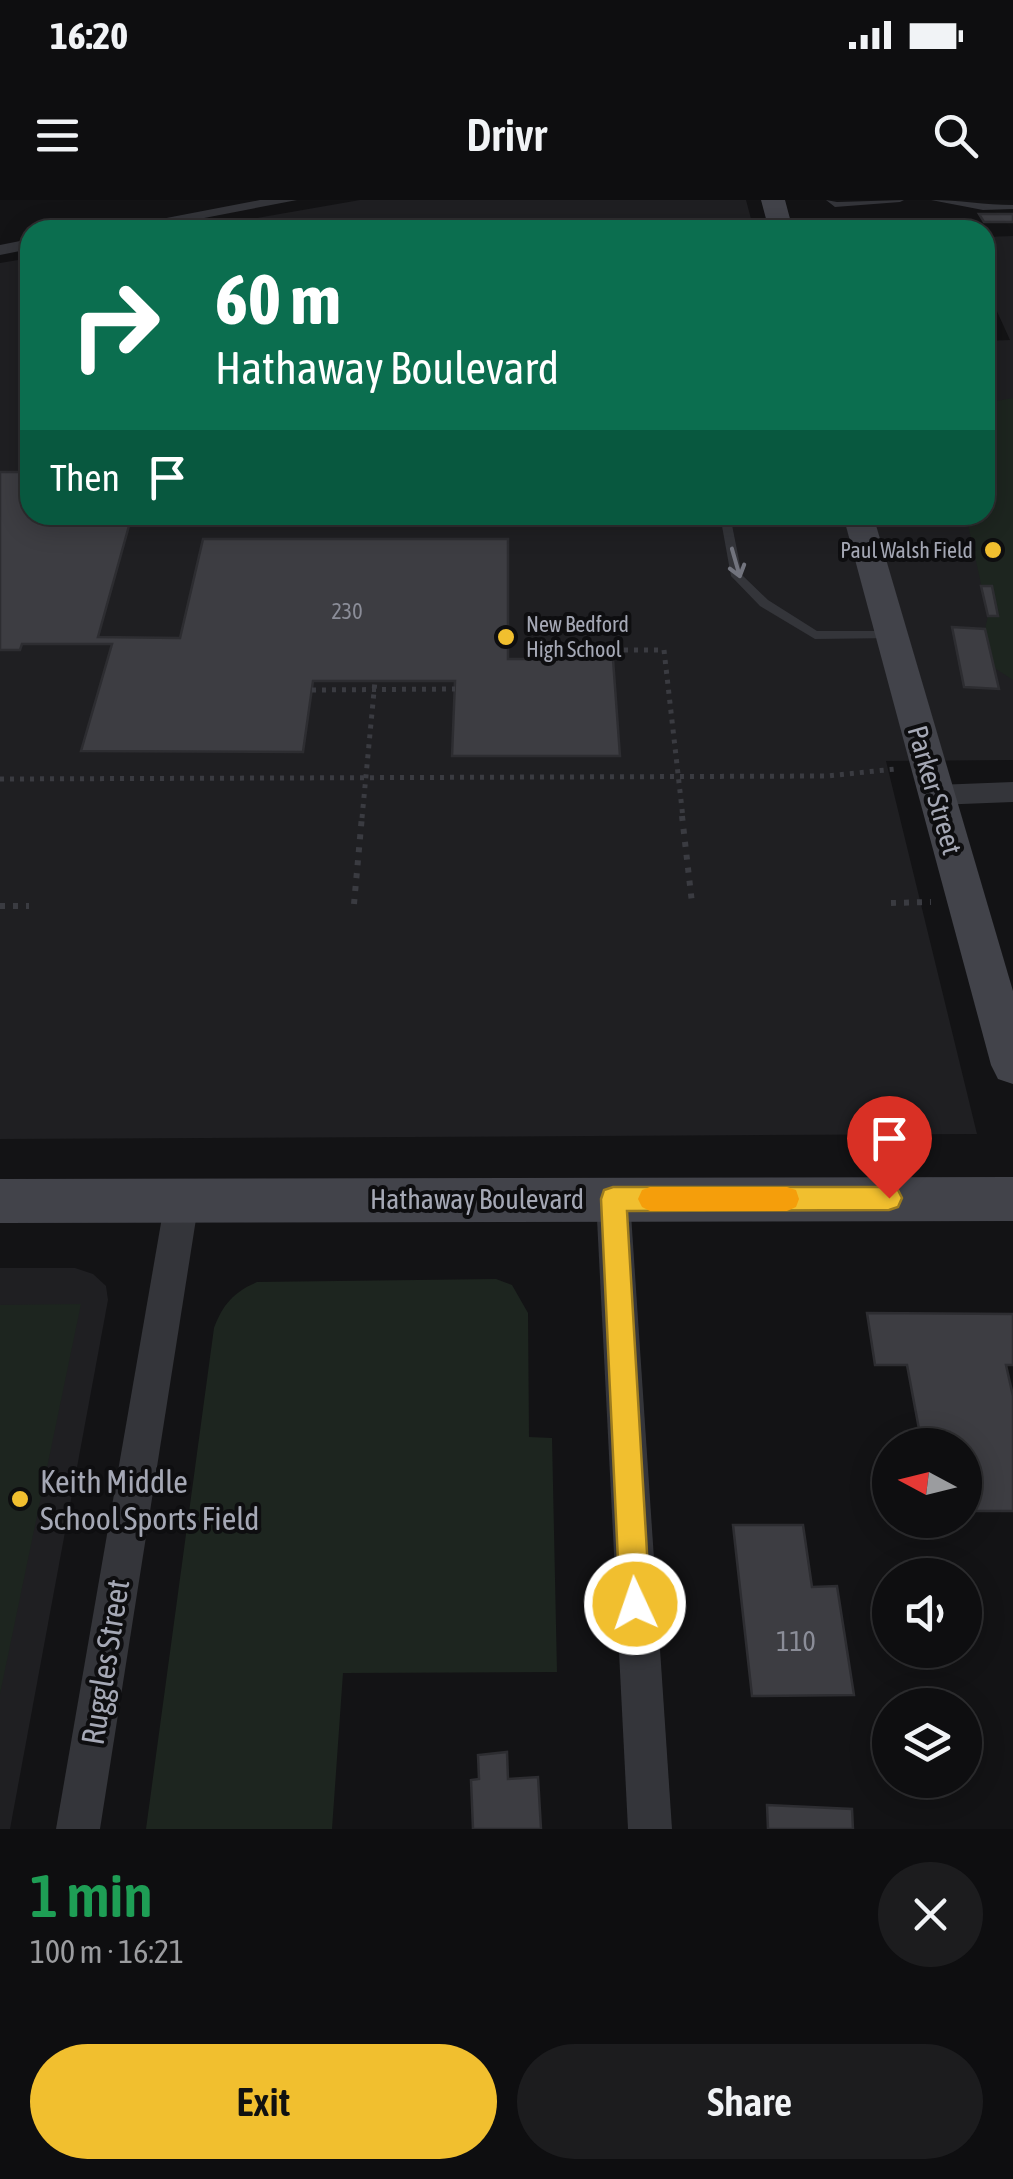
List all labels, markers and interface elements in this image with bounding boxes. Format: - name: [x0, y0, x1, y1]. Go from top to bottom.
- text: 16:20: [50, 14, 128, 57]
- icon: menu: [30, 108, 85, 163]
- icon: search: [928, 108, 983, 163]
- text: Drivr: [466, 109, 547, 161]
- text: 60 m: [215, 259, 341, 339]
- icon: right: [50, 260, 180, 390]
- text: Hathaway Boulevard: [215, 342, 559, 394]
- icon: arrive: [140, 450, 195, 505]
- text: Then: [50, 456, 120, 499]
- place label: Paul Walsh Field: [840, 537, 973, 563]
- marker: Paul Walsh Field: [982, 539, 1004, 561]
- one-way arrow: [728, 547, 746, 579]
- house number: 230: [331, 598, 363, 624]
- place label: New Bedford High School: [526, 611, 629, 662]
- marker: New Bedford High School: [495, 626, 517, 648]
- street label: Parker Street: [901, 722, 969, 858]
- pin: [847, 1096, 932, 1199]
- icon: arrive: [862, 1111, 917, 1166]
- street label: Hathaway Boulevard: [370, 1183, 584, 1215]
- north arrow: [872, 1428, 982, 1538]
- map controls: [872, 1428, 982, 1798]
- place label: Keith Middle School Sports Field: [40, 1463, 260, 1537]
- marker: Keith Middle School Sports Field: [9, 1488, 31, 1510]
- position arrow: [583, 1552, 687, 1656]
- button: sound: [872, 1558, 982, 1668]
- street label: Ruggles Street: [74, 1577, 136, 1747]
- house number: 110: [776, 1625, 816, 1657]
- button: layers: [872, 1688, 982, 1798]
- text: 1 min: [30, 1861, 153, 1930]
- button: close: [878, 1862, 983, 1967]
- text: 100 m · 16:21: [30, 1933, 184, 1970]
- button: Exit: [30, 2044, 497, 2159]
- button: Share: [517, 2044, 983, 2159]

